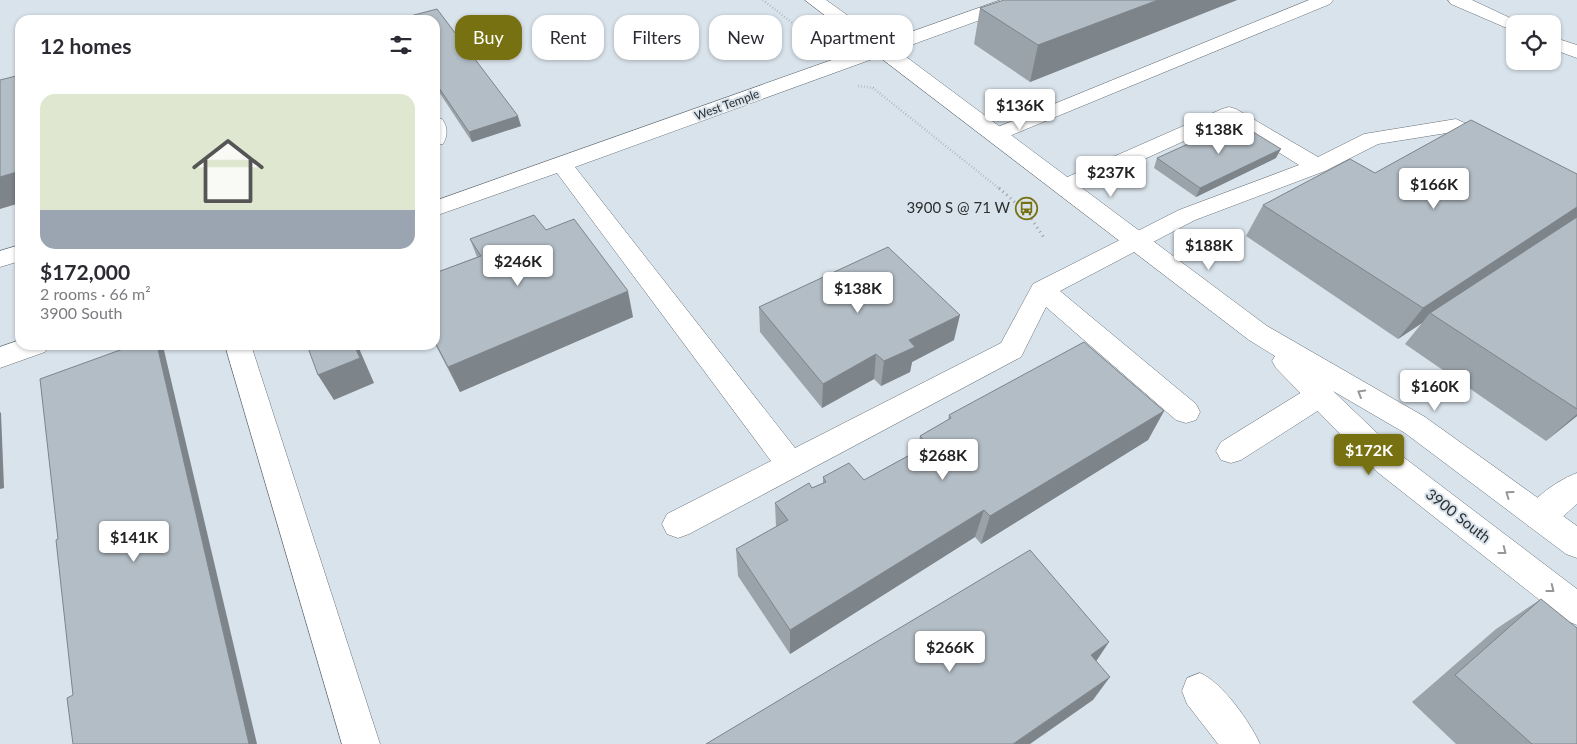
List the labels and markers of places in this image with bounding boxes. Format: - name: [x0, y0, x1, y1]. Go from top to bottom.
- pin: $136K: [985, 88, 1055, 131]
- pin: $138K: [1184, 112, 1254, 155]
- pin: $237K: [1076, 156, 1146, 198]
- pin: $166K: [1399, 168, 1469, 210]
- bus stop icon: 3900 S @ 71 W: [1014, 196, 1038, 220]
- place label: 3900 S @ 71 W: [906, 198, 1010, 216]
- pin: $188K: [1174, 228, 1244, 271]
- pin: $246K: [483, 244, 553, 287]
- pin: $138K: [823, 272, 893, 314]
- pin: $160K: [1400, 370, 1470, 412]
- pin: $172K: [1334, 434, 1404, 476]
- pin: $268K: [908, 438, 978, 481]
- pin: $141K: [99, 520, 169, 563]
- pin: $266K: [915, 630, 985, 673]

